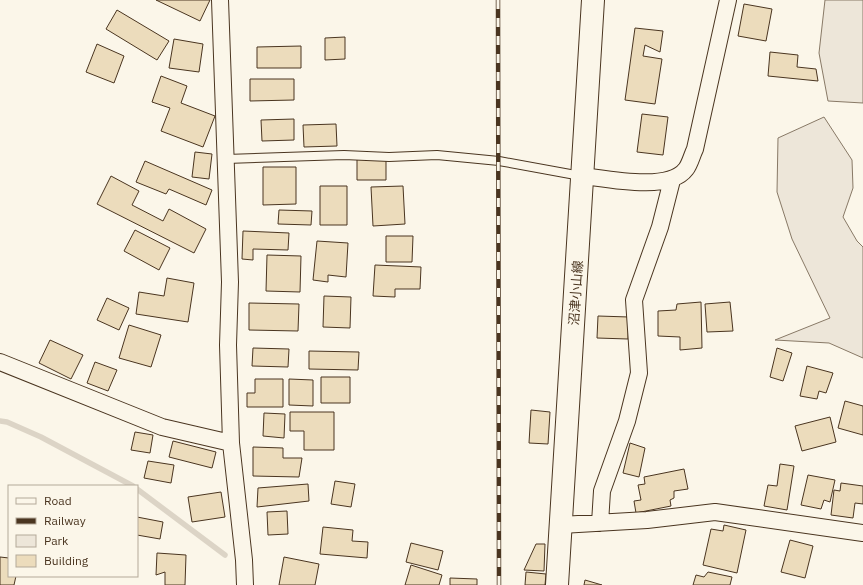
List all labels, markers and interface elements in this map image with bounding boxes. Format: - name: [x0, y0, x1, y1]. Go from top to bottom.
- street label: 沼津小山線: [565, 260, 587, 326]
- legend: [8, 485, 138, 577]
- text: Road: [44, 493, 72, 508]
- text: Railway: [44, 513, 86, 528]
- text: Park: [44, 533, 69, 548]
- text: Building: [44, 553, 89, 568]

